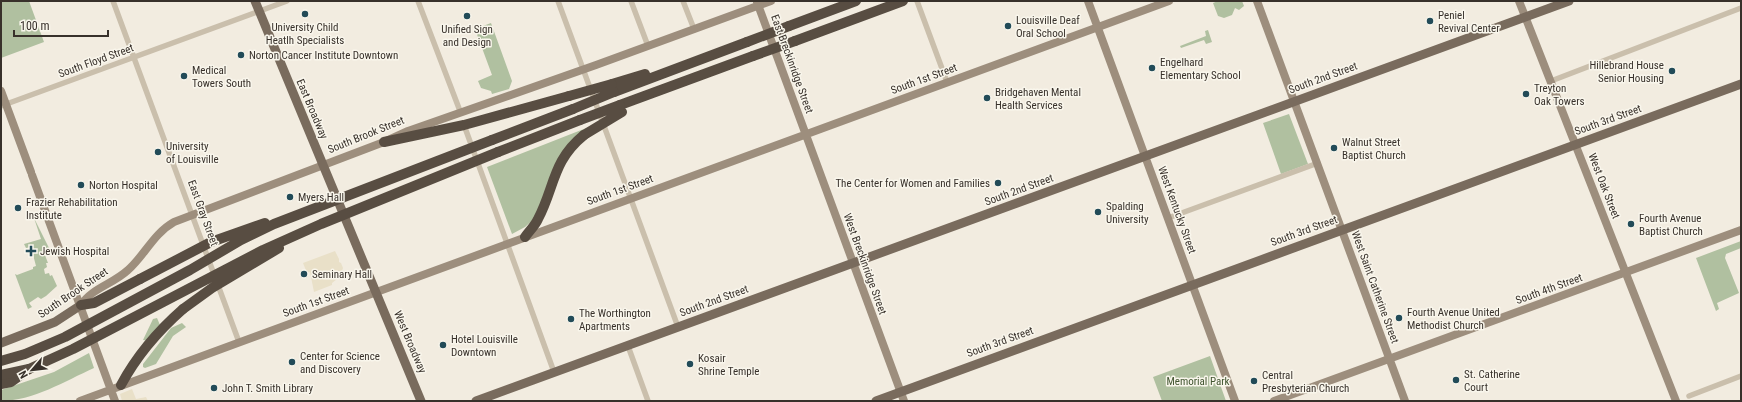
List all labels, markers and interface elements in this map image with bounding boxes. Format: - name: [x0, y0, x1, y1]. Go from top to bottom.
- marker: University Child Heatlh Specialists: [300, 9, 310, 19]
- place label: Peniel Revival Center: [1438, 9, 1500, 35]
- marker: Unified Sign and Design: [462, 11, 472, 21]
- scale bar: [14, 12, 108, 38]
- street label: East Breckinridge Street: [768, 13, 816, 115]
- place label: Louisville Deaf Oral School: [1016, 14, 1080, 40]
- marker: Peniel Revival Center: [1425, 16, 1435, 26]
- text: 100 m: [20, 19, 50, 33]
- place label: University Child Heatlh Specialists: [266, 21, 344, 47]
- marker: Louisville Deaf Oral School: [1003, 21, 1013, 31]
- place label: Unified Sign and Design: [441, 23, 493, 49]
- street label: South Floyd Street: [57, 41, 135, 81]
- place label: Norton Cancer Institute Downtown: [249, 49, 398, 62]
- marker: Norton Cancer Institute Downtown: [236, 50, 246, 60]
- place label: Engelhard Elementary School: [1160, 56, 1241, 82]
- place label: Hillebrand House Senior Housing: [1589, 59, 1664, 85]
- street label: South 2nd Street: [1287, 60, 1359, 96]
- street label: South 1st Street: [889, 61, 959, 97]
- marker: Engelhard Elementary School: [1147, 63, 1157, 73]
- place label: Medical Towers South: [192, 64, 251, 90]
- marker: Hillebrand House Senior Housing: [1667, 66, 1677, 76]
- marker: Medical Towers South: [179, 71, 189, 81]
- street label: East Broadway: [294, 77, 331, 141]
- place label: Treyton Oak Towers: [1534, 82, 1585, 108]
- place label: Bridgehaven Mental Health Services: [995, 86, 1081, 112]
- marker: Treyton Oak Towers: [1521, 89, 1531, 99]
- marker: Bridgehaven Mental Health Services: [982, 93, 992, 103]
- street label: South 3rd Street: [1573, 102, 1643, 138]
- street label: South Brook Street: [326, 114, 406, 156]
- place label: Walnut Street Baptist Church: [1342, 136, 1406, 162]
- place label: University of Louisville: [166, 140, 219, 166]
- marker: Walnut Street Baptist Church: [1329, 143, 1339, 153]
- marker: University of Louisville: [153, 147, 163, 157]
- street label: West Oak Street: [1586, 151, 1622, 221]
- street label: West Kentucky Street: [1155, 165, 1199, 255]
- street label: South 1st Street: [585, 172, 655, 208]
- street label: South 2nd Street: [983, 172, 1055, 208]
- place label: The Center for Women and Families: [835, 177, 990, 190]
- street label: East Gray Street: [185, 178, 221, 248]
- marker: The Center for Women and Families: [993, 178, 1003, 188]
- place label: Norton Hospital: [89, 179, 158, 192]
- marker: Norton Hospital: [76, 180, 86, 190]
- place label: Myers Hall: [298, 191, 344, 204]
- marker: Myers Hall: [285, 192, 295, 202]
- place label: Frazier Rehabilitation Institute: [26, 196, 118, 222]
- place label: Spalding University: [1106, 200, 1149, 226]
- marker: Frazier Rehabilitation Institute: [13, 203, 23, 213]
- marker: Spalding University: [1093, 207, 1103, 217]
- street label: West Breckinridge Street: [841, 212, 889, 316]
- place label: Fourth Avenue Baptist Church: [1639, 212, 1703, 238]
- street label: South 3rd Street: [1269, 213, 1339, 249]
- marker: Fourth Avenue Baptist Church: [1626, 219, 1636, 229]
- street label: West Saint Catherine Street: [1349, 229, 1401, 345]
- marker: Jewish Hospital: [25, 245, 37, 257]
- place label: Jewish Hospital: [40, 245, 109, 258]
- street label: South Brook Street: [36, 265, 110, 321]
- place label: Seminary Hall: [312, 268, 372, 281]
- marker: Seminary Hall: [299, 269, 309, 279]
- street label: South 4th Street: [1514, 271, 1584, 307]
- street label: South 2nd Street: [678, 283, 750, 319]
- street label: South 1st Street: [281, 284, 351, 320]
- place label: Fourth Avenue United Methodist Church: [1407, 306, 1500, 332]
- place label: The Worthington Apartments: [579, 307, 651, 333]
- street label: West Broadway: [391, 309, 429, 376]
- marker: Fourth Avenue United Methodist Church: [1394, 313, 1404, 323]
- marker: The Worthington Apartments: [566, 314, 576, 324]
- street label: South 3rd Street: [965, 324, 1035, 360]
- place label: Hotel Louisville Downtown: [451, 333, 518, 359]
- marker: Hotel Louisville Downtown: [438, 340, 448, 350]
- north arrow: [12, 350, 52, 390]
- place label: Center for Science and Discovery: [300, 350, 380, 376]
- place label: Kosair Shrine Temple: [698, 352, 759, 378]
- marker: Center for Science and Discovery: [287, 357, 297, 367]
- marker: Kosair Shrine Temple: [685, 359, 695, 369]
- text: N: [16, 368, 31, 380]
- place label: St. Catherine Court: [1464, 368, 1520, 394]
- place label: Central Presbyterian Church: [1262, 369, 1349, 395]
- park label: Memorial Park: [1166, 375, 1230, 388]
- marker: St. Catherine Court: [1451, 375, 1461, 385]
- marker: Central Presbyterian Church: [1249, 376, 1259, 386]
- place label: John T. Smith Library: [222, 382, 313, 395]
- marker: John T. Smith Library: [209, 383, 219, 393]

